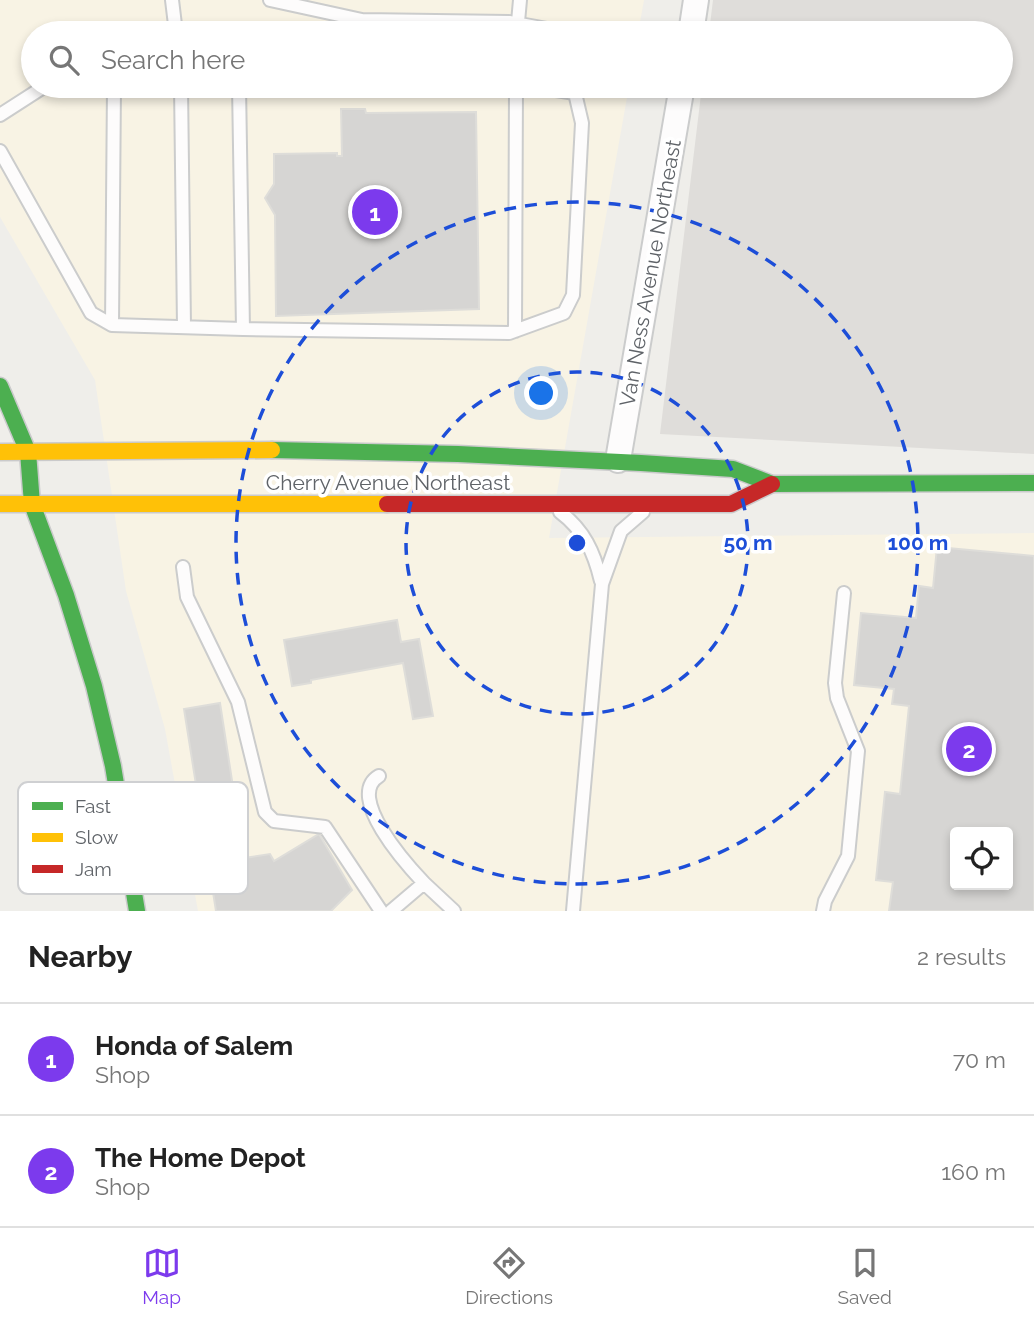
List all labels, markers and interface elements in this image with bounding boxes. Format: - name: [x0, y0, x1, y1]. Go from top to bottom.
- search box: [21, 21, 1013, 98]
- icon: search: [45, 41, 83, 79]
- text: Search here: [101, 45, 245, 75]
- street label: Van Ness Avenue Northeast: [614, 138, 686, 408]
- pin: 1: [352, 186, 398, 238]
- your location: [524, 376, 558, 410]
- street label: Cherry Avenue Northeast: [266, 470, 510, 495]
- text: 50 m: [723, 530, 773, 555]
- text: 100 m: [888, 530, 948, 555]
- centre of rings: [565, 531, 589, 555]
- pin: 2: [946, 723, 992, 775]
- legend: [18, 782, 248, 894]
- text: Fast: [75, 795, 111, 817]
- text: Slow: [75, 826, 119, 848]
- map controls: [950, 827, 1013, 890]
- button: locate: [950, 827, 1013, 890]
- text: Jam: [75, 858, 112, 880]
- text: Nearby: [28, 939, 132, 974]
- text: 2 results: [917, 943, 1006, 970]
- text: Honda of Salem: [95, 1031, 293, 1061]
- text: 1: [45, 1046, 57, 1073]
- text: 70 m: [953, 1046, 1006, 1073]
- text: Shop: [95, 1061, 150, 1088]
- text: The Home Depot: [95, 1143, 306, 1173]
- text: 2: [45, 1158, 57, 1185]
- text: 160 m: [941, 1158, 1006, 1185]
- text: Shop: [95, 1173, 150, 1200]
- tab: Map: [142, 1244, 181, 1308]
- tab: Directions: [465, 1244, 553, 1308]
- tab: Saved: [837, 1244, 892, 1308]

